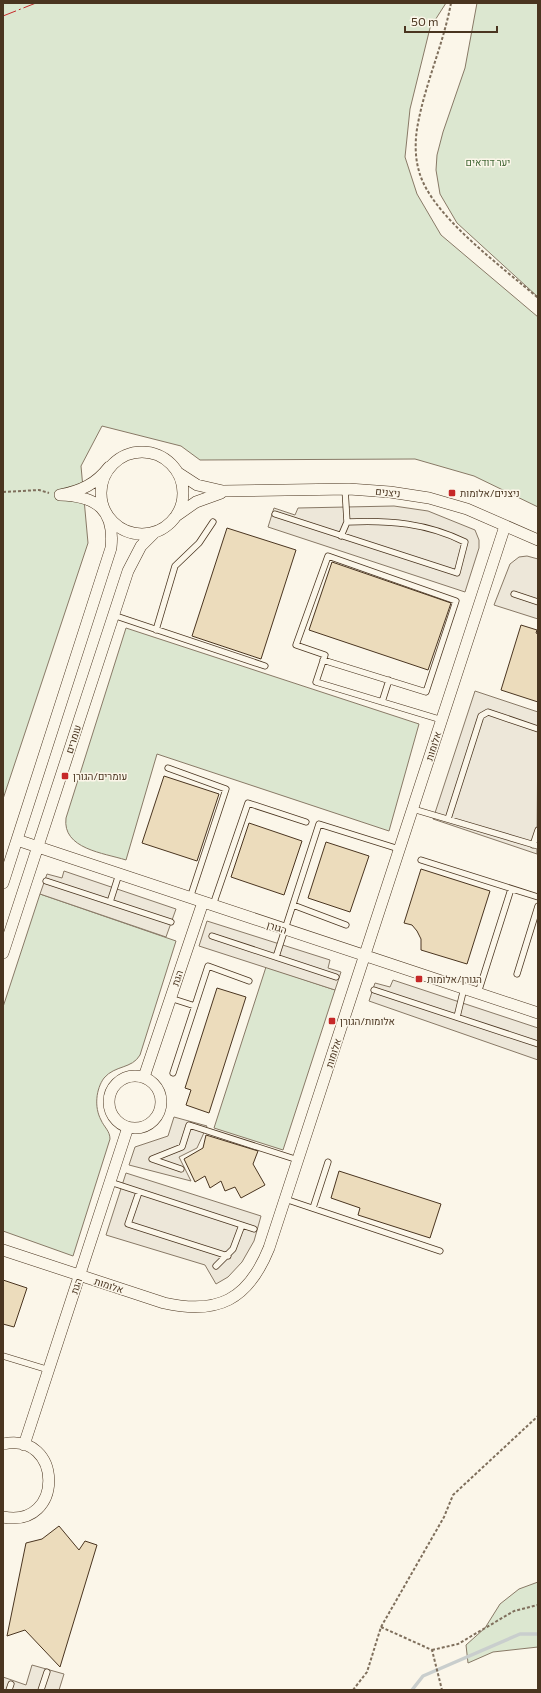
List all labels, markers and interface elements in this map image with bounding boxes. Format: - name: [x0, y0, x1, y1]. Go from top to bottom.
- scale bar: [405, 8, 497, 34]
- text: 50 m: [411, 14, 439, 28]
- park label: יער דודאים: [466, 156, 510, 168]
- street label: ניצנים: [375, 485, 401, 499]
- place label: ניצנים/אלומות: [460, 487, 520, 499]
- marker: ניצנים/אלומות: [447, 488, 457, 498]
- street label: עומרים: [63, 723, 83, 755]
- street label: אלומות: [423, 730, 443, 762]
- place label: עומרים/הגורן: [73, 770, 127, 782]
- marker: עומרים/הגורן: [60, 771, 70, 781]
- street label: הגורן: [265, 918, 289, 936]
- street label: הגת: [169, 968, 185, 987]
- place label: הגורן/אלומות: [427, 973, 482, 985]
- marker: הגורן/אלומות: [414, 974, 424, 984]
- place label: אלומות/הגורן: [340, 1015, 395, 1027]
- marker: אלומות/הגורן: [327, 1016, 337, 1026]
- street label: אלומות: [323, 1037, 343, 1069]
- street label: אלומות: [93, 1275, 125, 1295]
- street label: הגת: [68, 1276, 84, 1295]

